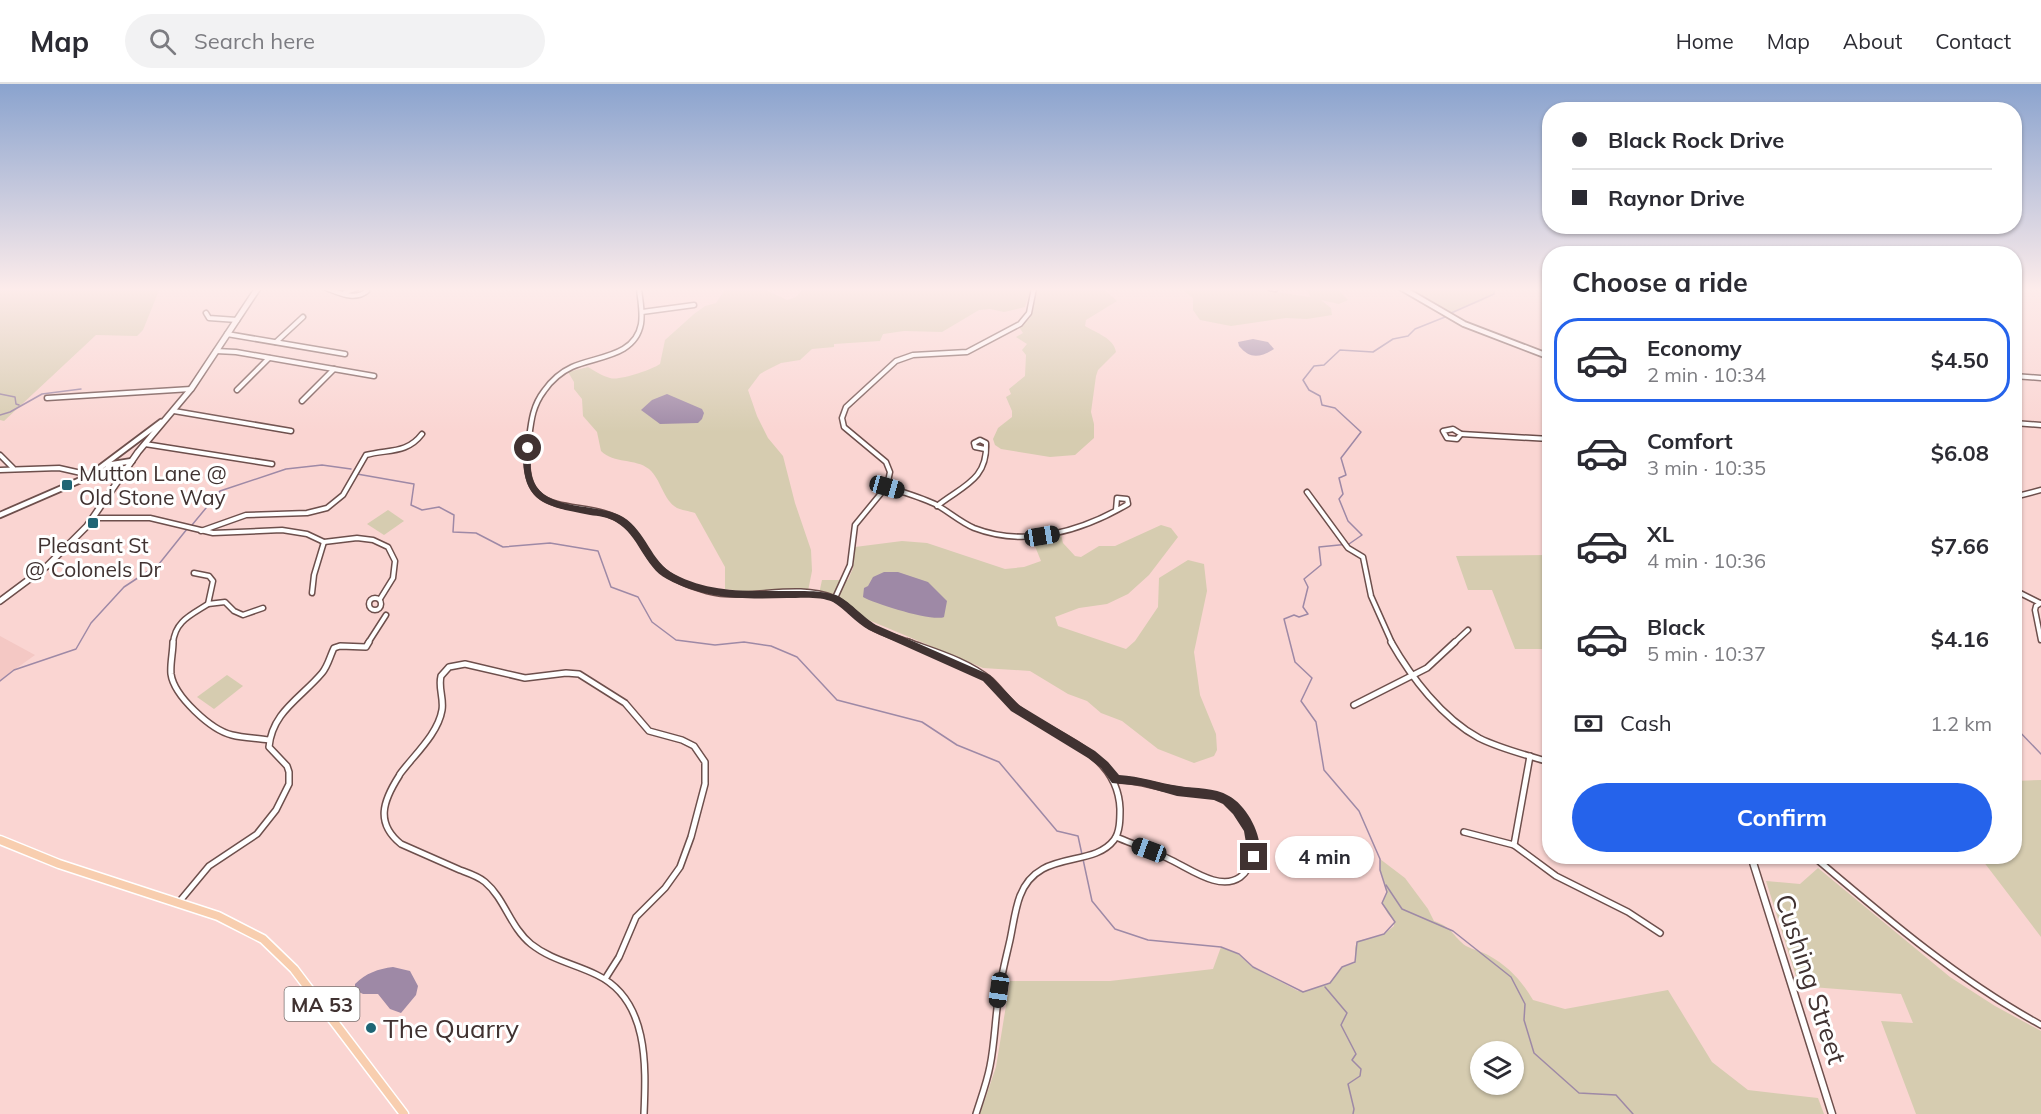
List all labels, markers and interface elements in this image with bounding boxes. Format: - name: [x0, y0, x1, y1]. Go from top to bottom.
- search box: [125, 14, 545, 68]
- text: Map: [30, 24, 89, 59]
- icon: search: [146, 25, 179, 58]
- text: Search here: [194, 27, 315, 55]
- text: Home: [1676, 28, 1734, 54]
- text: Map: [1767, 28, 1810, 54]
- text: About: [1843, 28, 1902, 54]
- text: Contact: [1935, 28, 2011, 54]
- text: Black Rock Drive: [1608, 126, 1784, 154]
- text: Raynor Drive: [1608, 184, 1745, 212]
- text: Choose a ride: [1572, 265, 1748, 299]
- icon: car: [1575, 333, 1629, 387]
- text: Economy: [1647, 334, 1742, 362]
- text: $4.50: [1931, 346, 1989, 374]
- text: 2 min · 10:34: [1647, 362, 1766, 387]
- icon: car: [1575, 426, 1629, 480]
- text: Comfort: [1647, 427, 1733, 455]
- route start: [514, 434, 541, 461]
- text: $6.08: [1931, 439, 1989, 467]
- text: 3 min · 10:35: [1647, 455, 1766, 480]
- place label: Mutton Lane @ Old Stone Way: [79, 460, 227, 510]
- car: [867, 473, 907, 501]
- marker: Mutton Lane @ Old Stone Way: [60, 478, 74, 492]
- marker: Pleasant St @ Colonels Dr: [86, 516, 100, 530]
- icon: car: [1575, 519, 1629, 573]
- text: XL: [1647, 520, 1674, 548]
- car: [1023, 524, 1061, 548]
- place label: Pleasant St @ Colonels Dr: [25, 532, 162, 582]
- text: $7.66: [1931, 532, 1989, 560]
- text: 4 min · 10:36: [1647, 548, 1766, 573]
- icon: car: [1575, 612, 1629, 666]
- text: Black: [1647, 613, 1705, 641]
- text: $4.16: [1931, 625, 1989, 653]
- text: 5 min · 10:37: [1647, 641, 1766, 666]
- icon: cash: [1572, 707, 1605, 740]
- text: Cash: [1620, 709, 1672, 737]
- text: 1.2 km: [1930, 711, 1992, 736]
- button: Confirm: [1572, 783, 1992, 852]
- car: [1129, 835, 1169, 865]
- callout: 4 min: [1275, 836, 1374, 878]
- route end: [1240, 843, 1267, 870]
- text: 4 min: [1298, 844, 1351, 869]
- street label: Cushing Street: [1768, 890, 1854, 1068]
- car: [988, 971, 1010, 1009]
- road number: MA 53: [284, 987, 360, 1021]
- place label: The Quarry: [383, 1012, 519, 1045]
- marker: The Quarry: [364, 1021, 378, 1035]
- map controls: [1470, 1041, 1524, 1095]
- button: layers: [1470, 1041, 1524, 1095]

